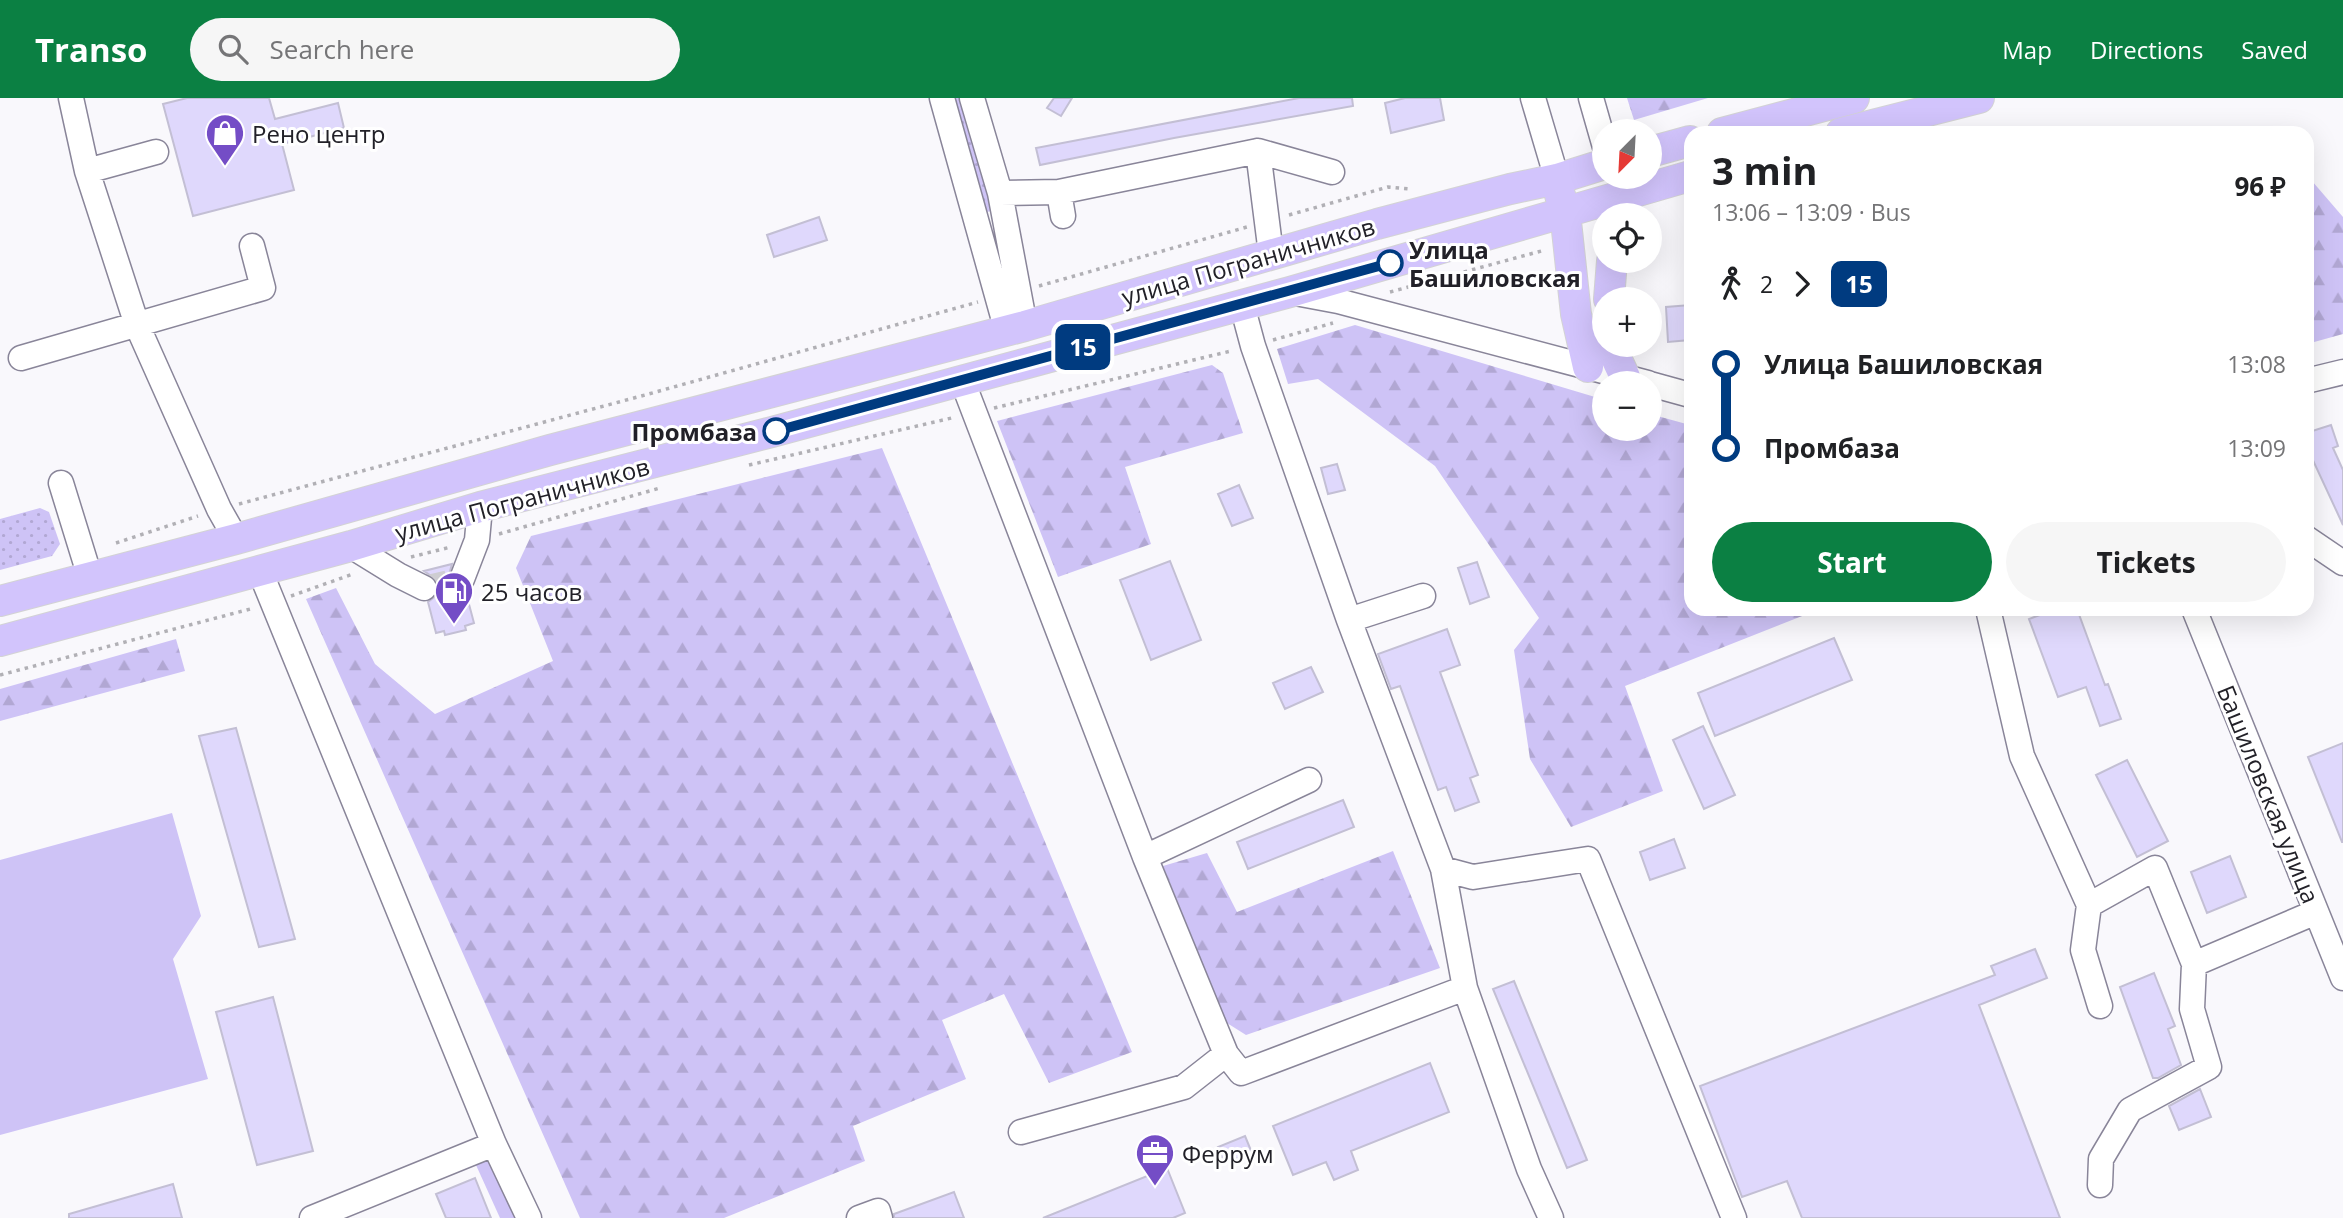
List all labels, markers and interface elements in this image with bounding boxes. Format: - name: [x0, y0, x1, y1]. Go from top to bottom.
- search box: [190, 18, 680, 81]
- text: Transo: [35, 27, 148, 72]
- icon: search: [214, 30, 252, 68]
- text: Search here: [270, 31, 414, 67]
- text: Map: [2002, 33, 2052, 66]
- text: Directions: [2090, 33, 2203, 66]
- text: Saved: [2241, 33, 2308, 66]
- shop icon: Рено центр: [204, 112, 246, 167]
- place label: Рено центр: [252, 117, 385, 150]
- north arrow: [1592, 119, 1662, 189]
- map controls: [1592, 119, 1662, 441]
- text: 3 min: [1712, 144, 1817, 196]
- text: 96 ₽: [2234, 168, 2286, 204]
- text: 13:06 – 13:09 · Bus: [1712, 196, 1911, 228]
- button: locate: [1592, 203, 1662, 273]
- street label: улица Пограничников: [1118, 209, 1378, 313]
- place label: Улица Башиловская: [1409, 233, 1581, 294]
- marker: Улица Башиловская: [1377, 250, 1403, 276]
- icon: walk: [1712, 265, 1750, 303]
- icon: forward: [1783, 265, 1821, 303]
- text: 15: [1845, 267, 1873, 300]
- text: 2: [1760, 268, 1773, 300]
- button: +: [1592, 287, 1662, 357]
- line badge: 15: [1052, 324, 1114, 370]
- text: 15: [1069, 330, 1097, 363]
- text: Улица Башиловская: [1764, 346, 2043, 382]
- text: 13:08: [2227, 348, 2286, 380]
- button: −: [1592, 371, 1662, 441]
- place label: Промбаза: [632, 415, 757, 448]
- marker: Промбаза: [763, 418, 789, 444]
- text: Промбаза: [1764, 430, 1900, 466]
- text: 13:09: [2227, 432, 2286, 464]
- street label: улица Пограничников: [391, 449, 653, 549]
- button: Start: [1712, 522, 1992, 602]
- button: Tickets: [2006, 522, 2286, 602]
- fuel station icon: 25 часов: [433, 570, 475, 625]
- place label: 25 часов: [481, 575, 582, 608]
- street label: Башиловская улица: [2210, 680, 2328, 908]
- office icon: Феррум: [1134, 1132, 1176, 1187]
- place label: Феррум: [1182, 1137, 1274, 1170]

